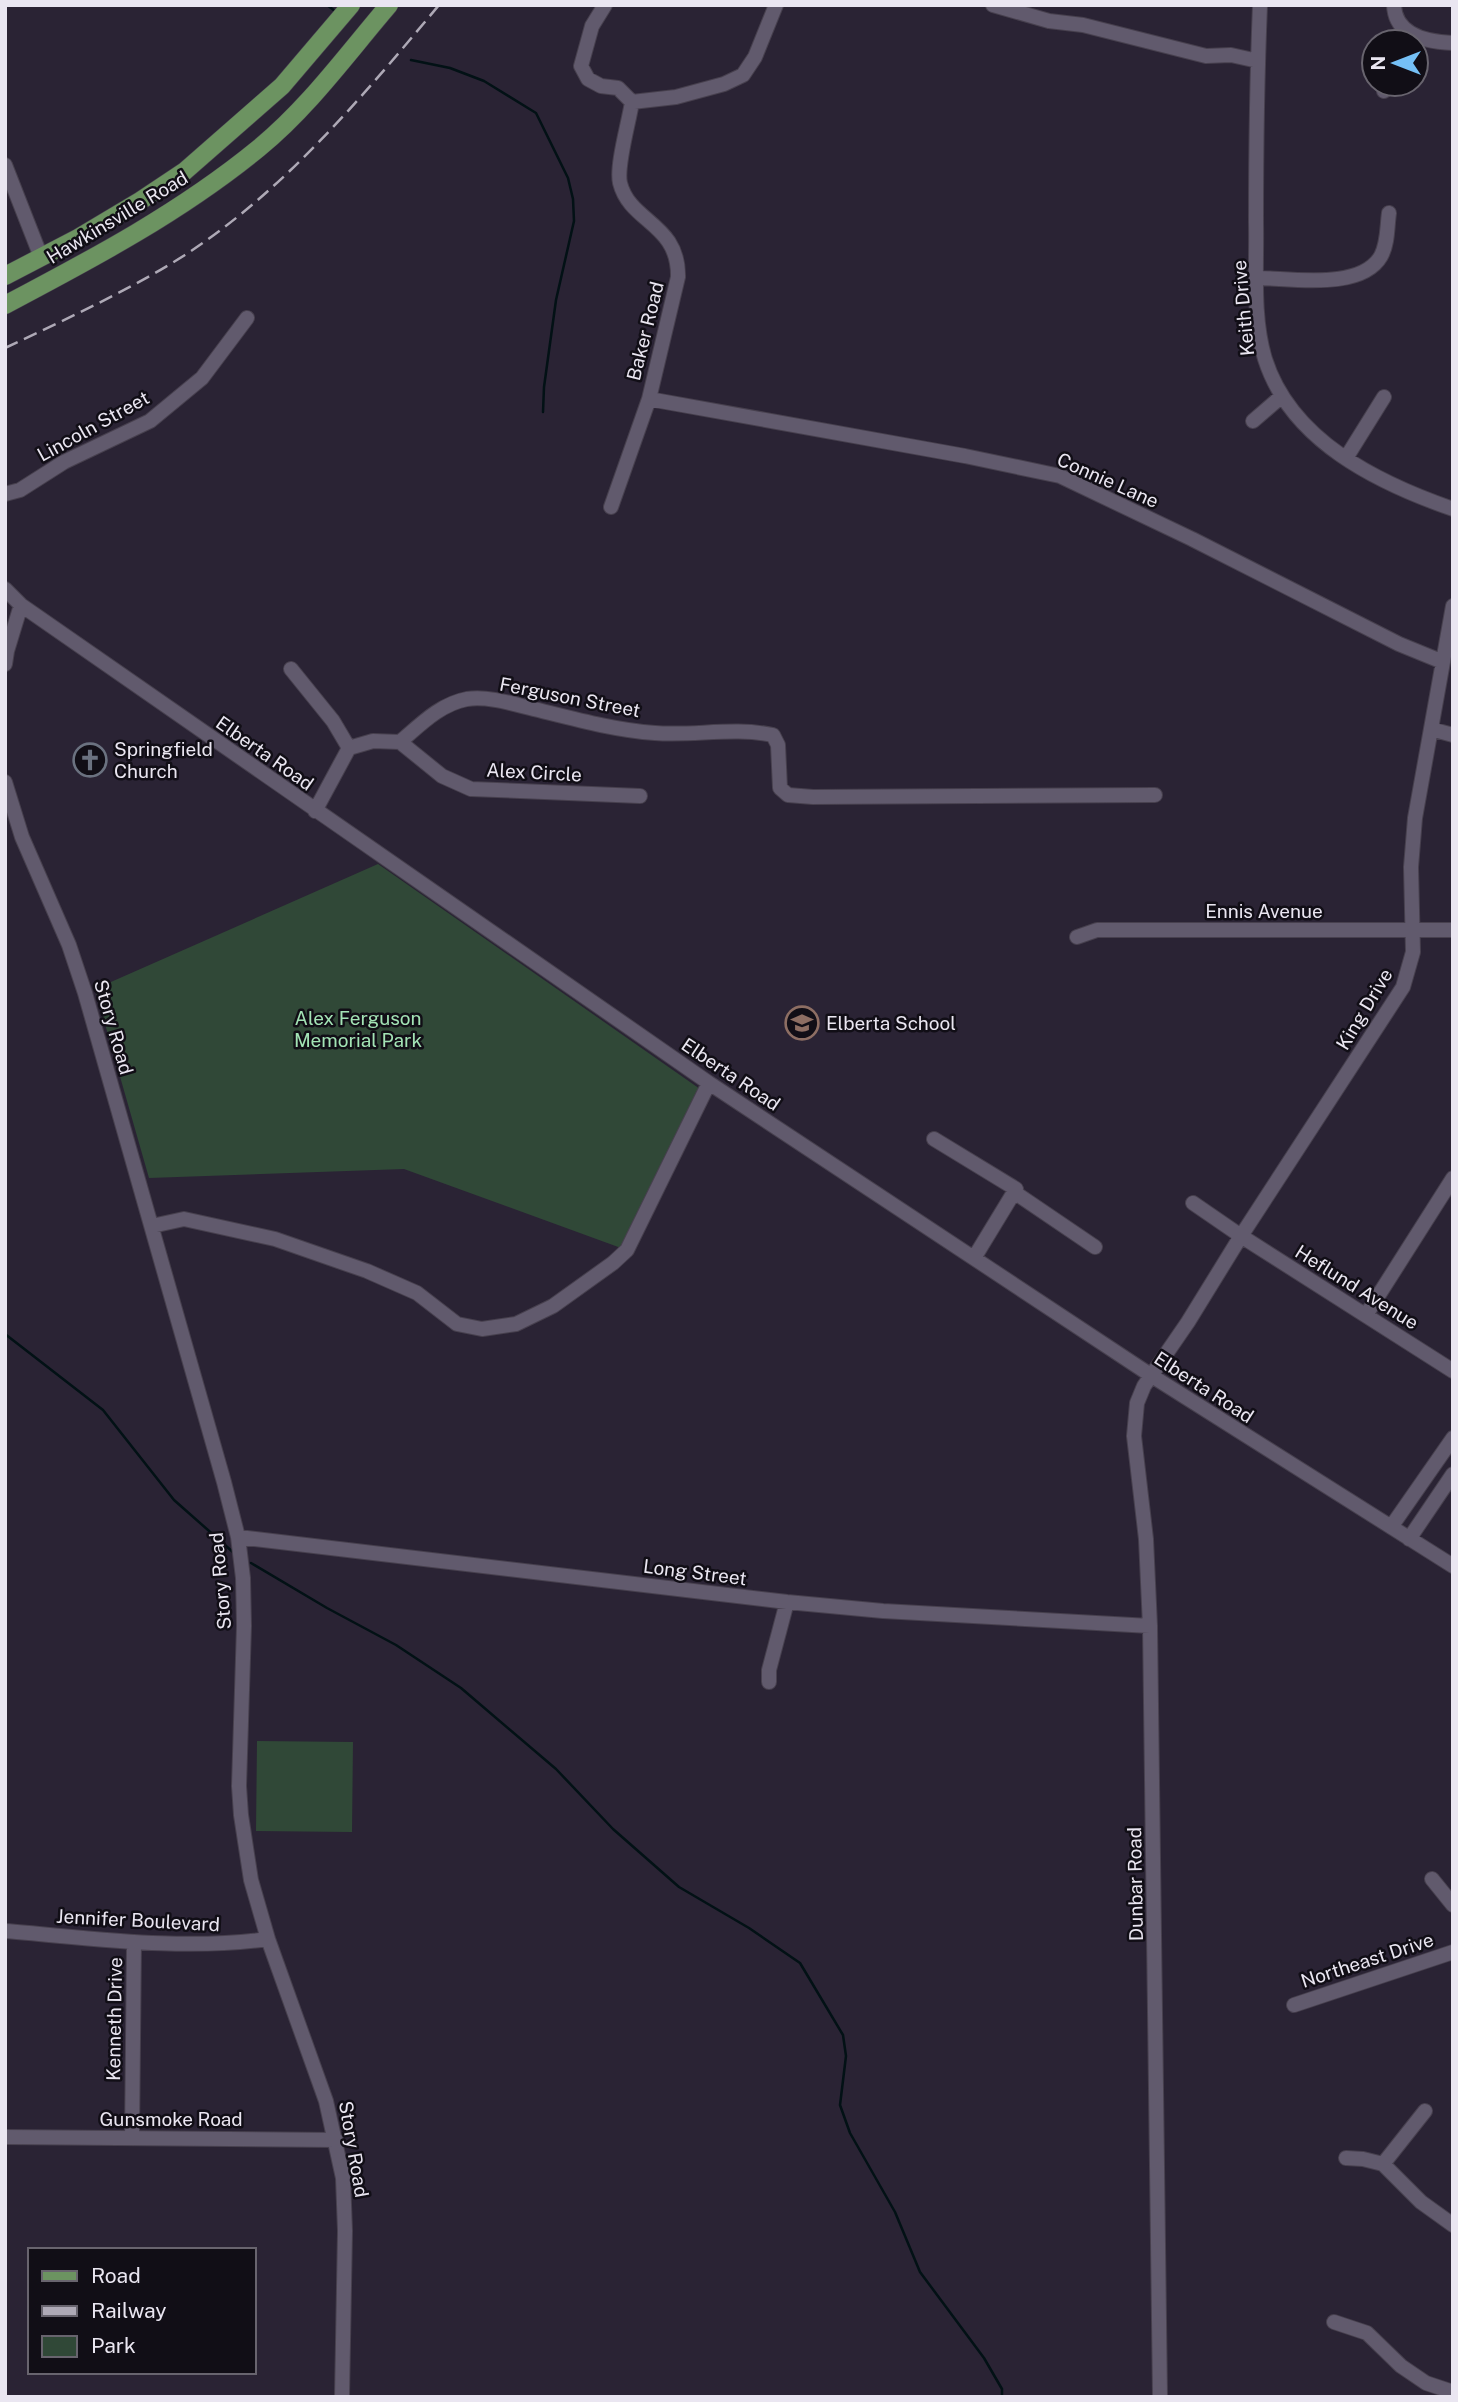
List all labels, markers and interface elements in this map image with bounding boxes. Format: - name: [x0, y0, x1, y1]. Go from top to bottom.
- north arrow: [1360, 28, 1430, 98]
- text: N: [1367, 56, 1389, 70]
- street label: Hawkinsville Road: [42, 166, 192, 268]
- street label: Keith Drive: [1228, 259, 1258, 357]
- street label: Baker Road: [622, 279, 668, 383]
- street label: Lincoln Street: [33, 386, 153, 466]
- street label: Connie Lane: [1054, 448, 1162, 512]
- street label: Ferguson Street: [498, 673, 642, 721]
- street label: Elberta Road: [212, 711, 318, 795]
- place label: Springfield Church: [114, 738, 213, 782]
- church icon: Springfield Church: [71, 741, 109, 779]
- street label: Alex Circle: [486, 759, 582, 785]
- street label: Ennis Avenue: [1205, 900, 1323, 922]
- street label: King Drive: [1331, 964, 1397, 1054]
- street label: Story Road: [90, 977, 138, 1077]
- school or university icon: Elberta School: [783, 1004, 821, 1042]
- park label: Alex Ferguson Memorial Park: [294, 1007, 422, 1051]
- place label: Elberta School: [826, 1012, 956, 1034]
- street label: Elberta Road: [678, 1033, 784, 1115]
- street label: Heflund Avenue: [1291, 1240, 1423, 1334]
- street label: Elberta Road: [1150, 1347, 1258, 1427]
- street label: Story Road: [205, 1531, 235, 1631]
- street label: Long Street: [642, 1555, 748, 1589]
- street label: Dunbar Road: [1123, 1827, 1147, 1941]
- street label: Jennifer Boulevard: [56, 1905, 220, 1935]
- street label: Northeast Drive: [1298, 1928, 1436, 1992]
- street label: Kenneth Drive: [102, 1957, 126, 2081]
- street label: Story Road: [335, 2099, 373, 2199]
- street label: Gunsmoke Road: [99, 2108, 243, 2130]
- legend: [28, 2248, 256, 2374]
- text: Road: [91, 2263, 141, 2288]
- text: Railway: [91, 2298, 167, 2323]
- text: Park: [91, 2333, 136, 2358]

